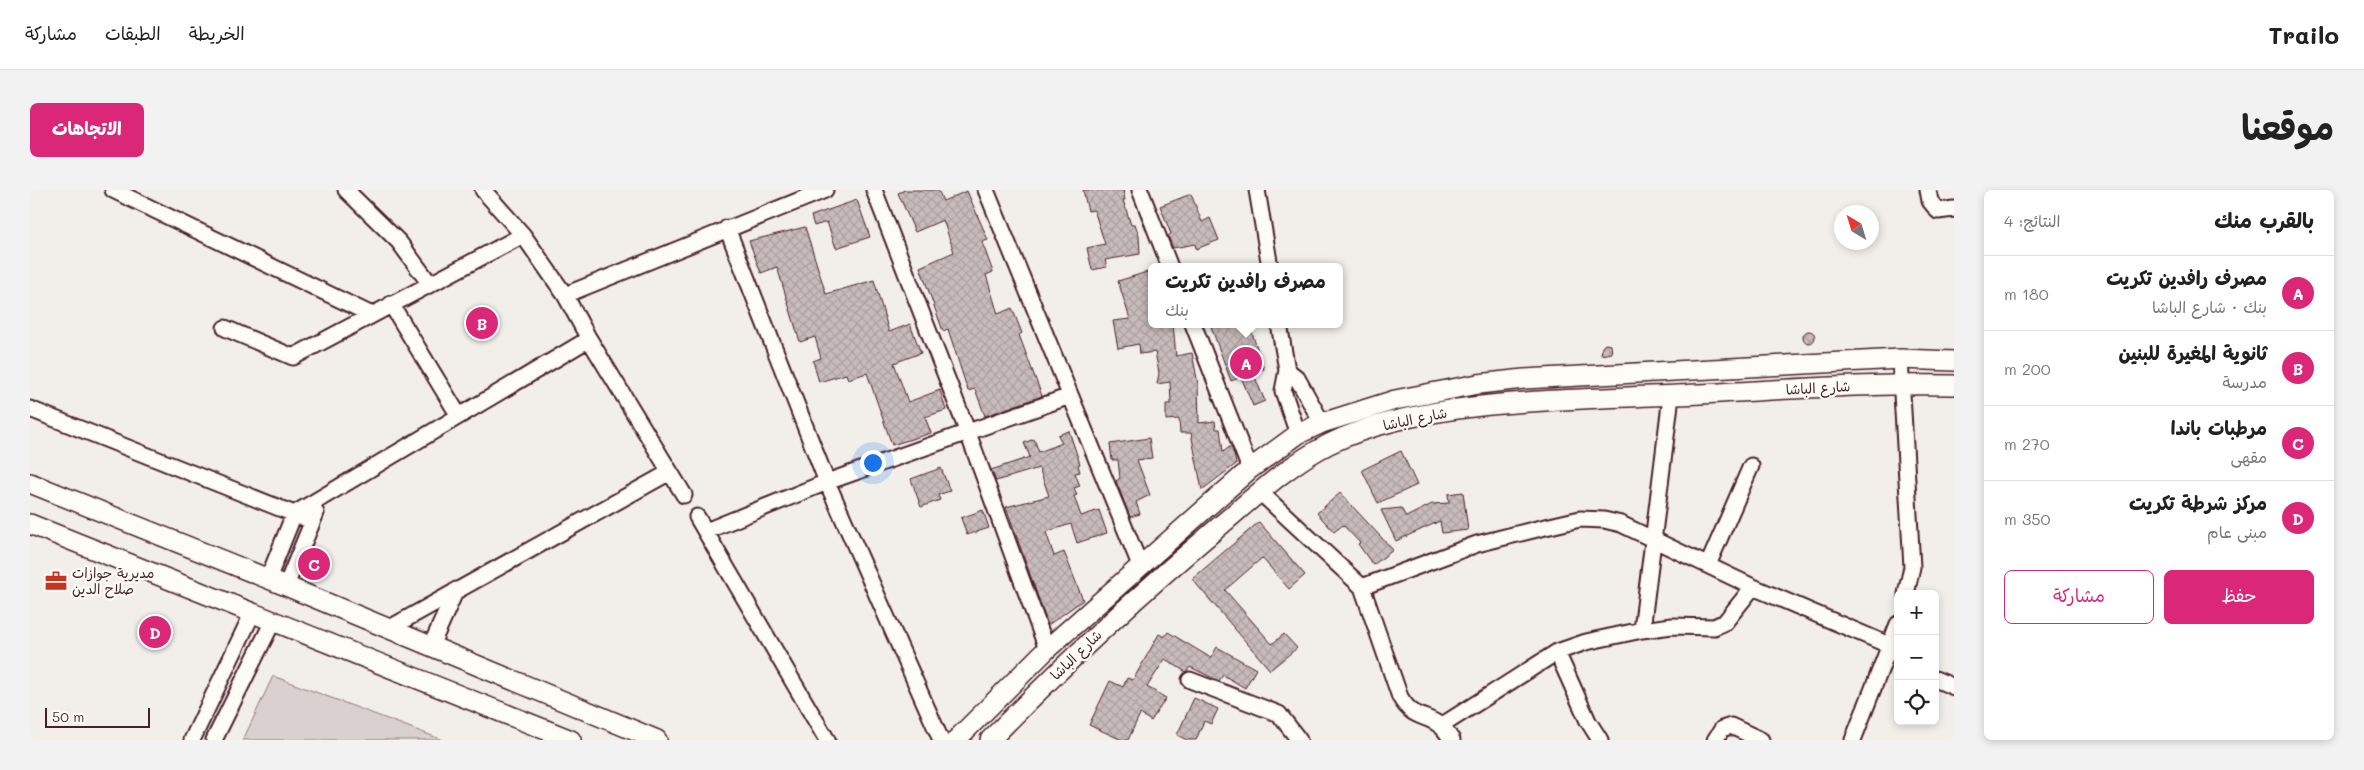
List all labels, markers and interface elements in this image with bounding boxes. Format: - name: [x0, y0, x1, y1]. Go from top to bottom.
- text: Trailo: [2268, 19, 2339, 50]
- text: مشاركة: [25, 21, 77, 45]
- text: الطبقات: [105, 21, 161, 45]
- text: الخريطة: [189, 21, 245, 45]
- button: الاتجاهات: [30, 103, 144, 157]
- text: موقعنا: [2241, 103, 2334, 149]
- north arrow: [1834, 205, 1879, 250]
- text: بالقرب منك: [2214, 206, 2314, 233]
- text: النتائج: 4: [2004, 210, 2060, 231]
- popup: [1148, 263, 1343, 328]
- text: مصرف رافدين تكريت: [2106, 265, 2267, 290]
- text: مصرف رافدين تكريت: [1165, 268, 1326, 293]
- text: 180 m: [2004, 283, 2049, 304]
- text: A: [2292, 283, 2304, 304]
- text: بنك · شارع الباشا: [2152, 296, 2267, 317]
- text: بنك: [1165, 299, 1189, 320]
- pin: B: [466, 304, 498, 342]
- text: ثانوية المغيرة للبنين: [2118, 340, 2267, 365]
- pin: A: [1230, 344, 1262, 382]
- text: 200 m: [2004, 358, 2051, 379]
- text: B: [2293, 358, 2303, 379]
- text: مدرسة: [2222, 371, 2267, 392]
- street label: شارع الباشا: [1785, 376, 1851, 400]
- street label: شارع الباشا: [1381, 402, 1449, 436]
- text: مرطبات باندا: [2171, 415, 2267, 440]
- text: 270 m: [2004, 433, 2050, 454]
- text: C: [2292, 433, 2304, 454]
- text: مقهى: [2230, 446, 2267, 467]
- your location: [860, 450, 886, 476]
- text: مركز شرطة تكريت: [2129, 490, 2267, 515]
- text: 350 m: [2004, 508, 2050, 529]
- text: D: [2292, 508, 2304, 529]
- text: مبنى عام: [2207, 521, 2267, 542]
- pin: C: [298, 545, 330, 583]
- place label: مديرية جوازات صلاح الدين: [72, 563, 155, 599]
- office icon: مديرية جوازات صلاح الدين: [43, 568, 69, 594]
- button: مشاركة: [2004, 570, 2154, 624]
- button: حفظ: [2164, 570, 2314, 624]
- map controls: [1894, 590, 1939, 725]
- button: +: [1894, 590, 1939, 635]
- pin: D: [139, 613, 171, 651]
- street label: شارع الباشا: [1046, 625, 1106, 685]
- button: −: [1894, 635, 1939, 680]
- button: locate: [1894, 680, 1939, 725]
- scale bar: [45, 705, 150, 728]
- text: 50 m: [52, 707, 84, 726]

